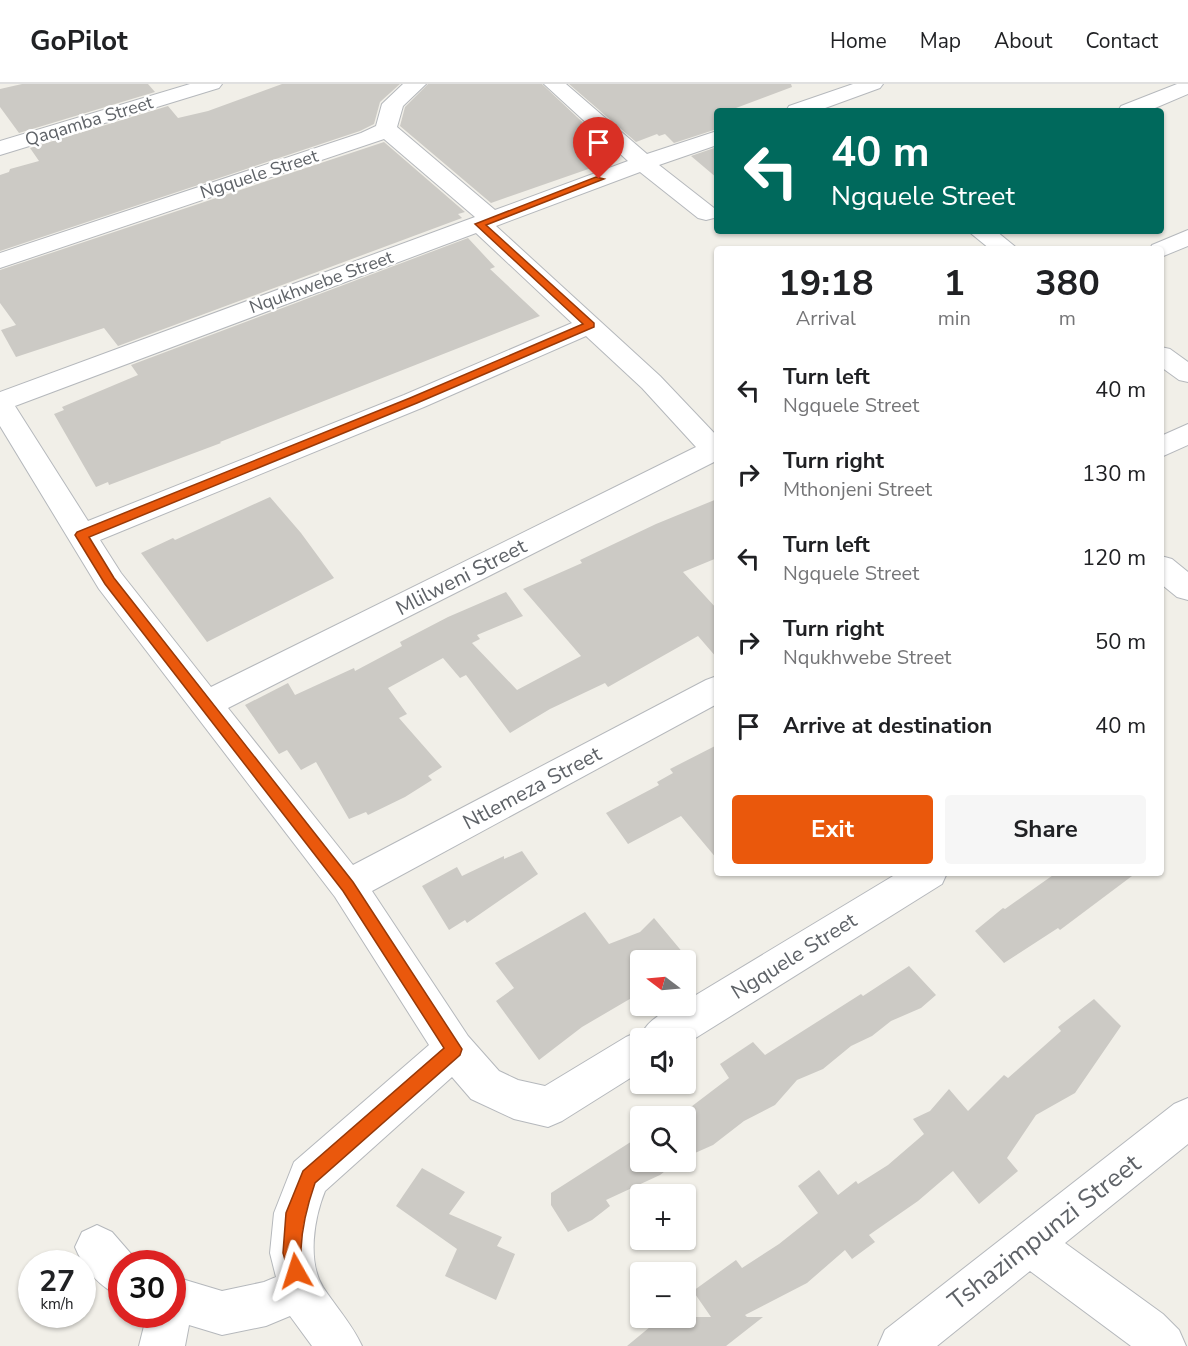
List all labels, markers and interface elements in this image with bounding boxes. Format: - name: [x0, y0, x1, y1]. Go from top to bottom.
- text: GoPilot: [30, 22, 128, 60]
- text: Home: [830, 27, 887, 55]
- text: Map: [920, 27, 961, 55]
- text: About: [994, 27, 1052, 55]
- text: Contact: [1085, 27, 1158, 55]
- street label: Qaqamba Street: [22, 90, 157, 152]
- pin: [573, 117, 624, 179]
- text: 40 m: [831, 124, 930, 181]
- icon: arrive: [582, 126, 615, 159]
- icon: left: [732, 132, 810, 210]
- street label: Ngquele Street: [197, 143, 322, 204]
- text: Ngquele Street: [831, 178, 1015, 215]
- street label: Nqukhwebe Street: [246, 245, 397, 319]
- text: 19:18: [778, 259, 874, 308]
- text: 1: [943, 259, 965, 308]
- text: 380: [1035, 259, 1100, 308]
- text: Arrival: [796, 305, 856, 332]
- text: min: [938, 305, 971, 332]
- text: m: [1059, 305, 1076, 332]
- text: Turn left: [783, 362, 870, 392]
- icon: left: [732, 374, 765, 407]
- text: 40 m: [1095, 375, 1146, 405]
- text: Ngquele Street: [783, 392, 919, 419]
- text: Turn right: [783, 446, 884, 476]
- icon: right: [732, 458, 765, 491]
- text: 130 m: [1082, 459, 1146, 489]
- text: Mthonjeni Street: [783, 476, 932, 503]
- text: Turn left: [783, 530, 870, 560]
- street label: Mlilweni Street: [391, 532, 532, 622]
- icon: left: [732, 542, 765, 575]
- text: 120 m: [1082, 543, 1146, 573]
- text: Ngquele Street: [783, 560, 919, 587]
- text: Turn right: [783, 614, 884, 644]
- icon: right: [732, 626, 765, 659]
- text: 50 m: [1095, 627, 1146, 657]
- text: Nqukhwebe Street: [783, 644, 951, 671]
- icon: arrive: [732, 710, 765, 743]
- text: Arrive at destination: [783, 711, 992, 741]
- text: 40 m: [1095, 711, 1146, 741]
- street label: Ntlemeza Street: [458, 739, 607, 836]
- button: Exit: [732, 795, 933, 864]
- button: Share: [945, 795, 1146, 864]
- street label: Ngquele Street: [726, 906, 863, 1006]
- north arrow: [630, 950, 696, 1016]
- map controls: [630, 950, 696, 1328]
- button: sound: [630, 1028, 696, 1094]
- button: search: [630, 1106, 696, 1172]
- street label: Tshazimpunzi Street: [941, 1146, 1148, 1319]
- button: +: [630, 1184, 696, 1250]
- position arrow: [264, 1239, 328, 1303]
- speed limit sign: 30: [108, 1250, 186, 1328]
- text: 27: [39, 1261, 75, 1302]
- button: −: [630, 1262, 696, 1328]
- text: km/h: [40, 1294, 74, 1314]

